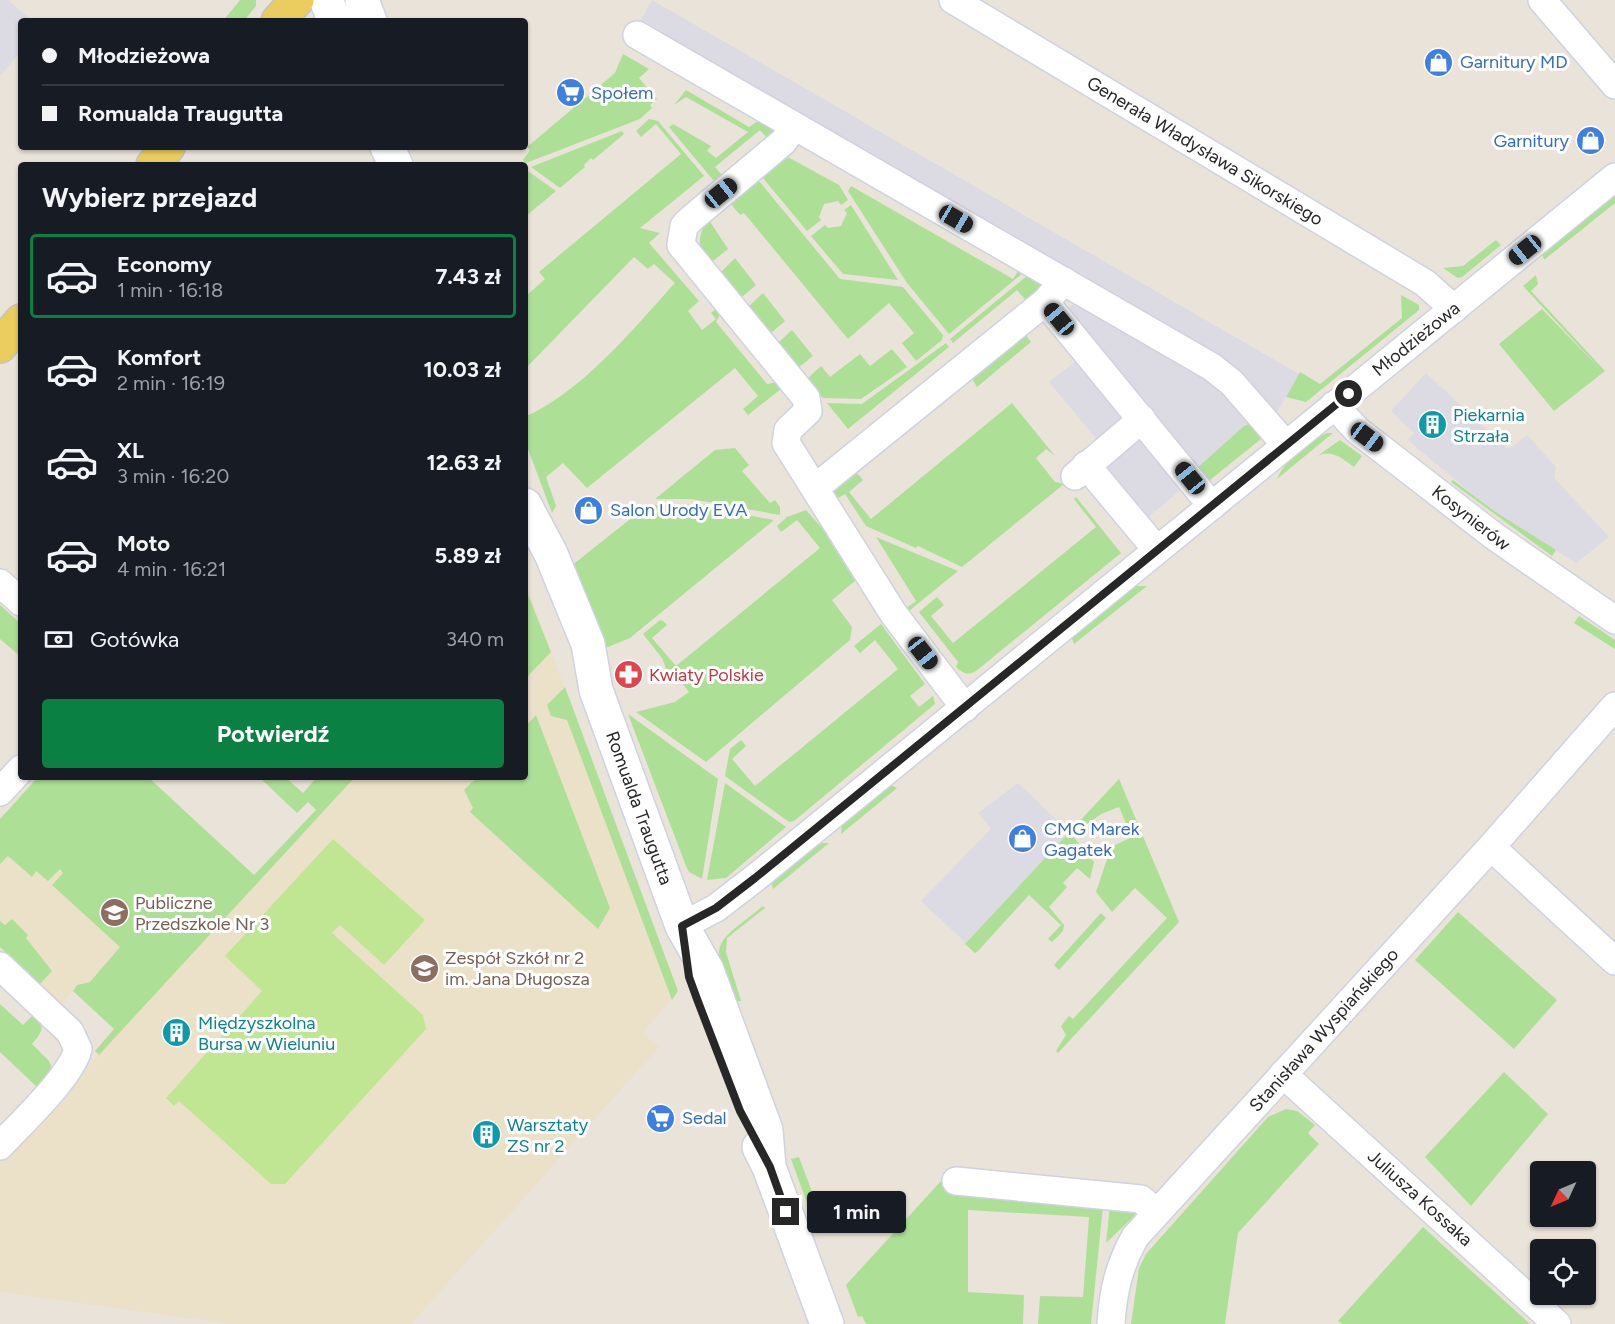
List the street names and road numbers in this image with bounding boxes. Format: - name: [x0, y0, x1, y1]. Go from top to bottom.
- street label: Generała Władysława Sikorskiego: [1083, 72, 1327, 230]
- street label: Młodzieżowa: [1368, 297, 1464, 381]
- street label: Kosynierów: [1427, 481, 1515, 555]
- street label: Romualda Traugutta: [601, 728, 677, 888]
- street label: Stanisława Wyspiańskiego: [1245, 944, 1403, 1116]
- street label: Juliusza Kossaka: [1363, 1145, 1477, 1251]

